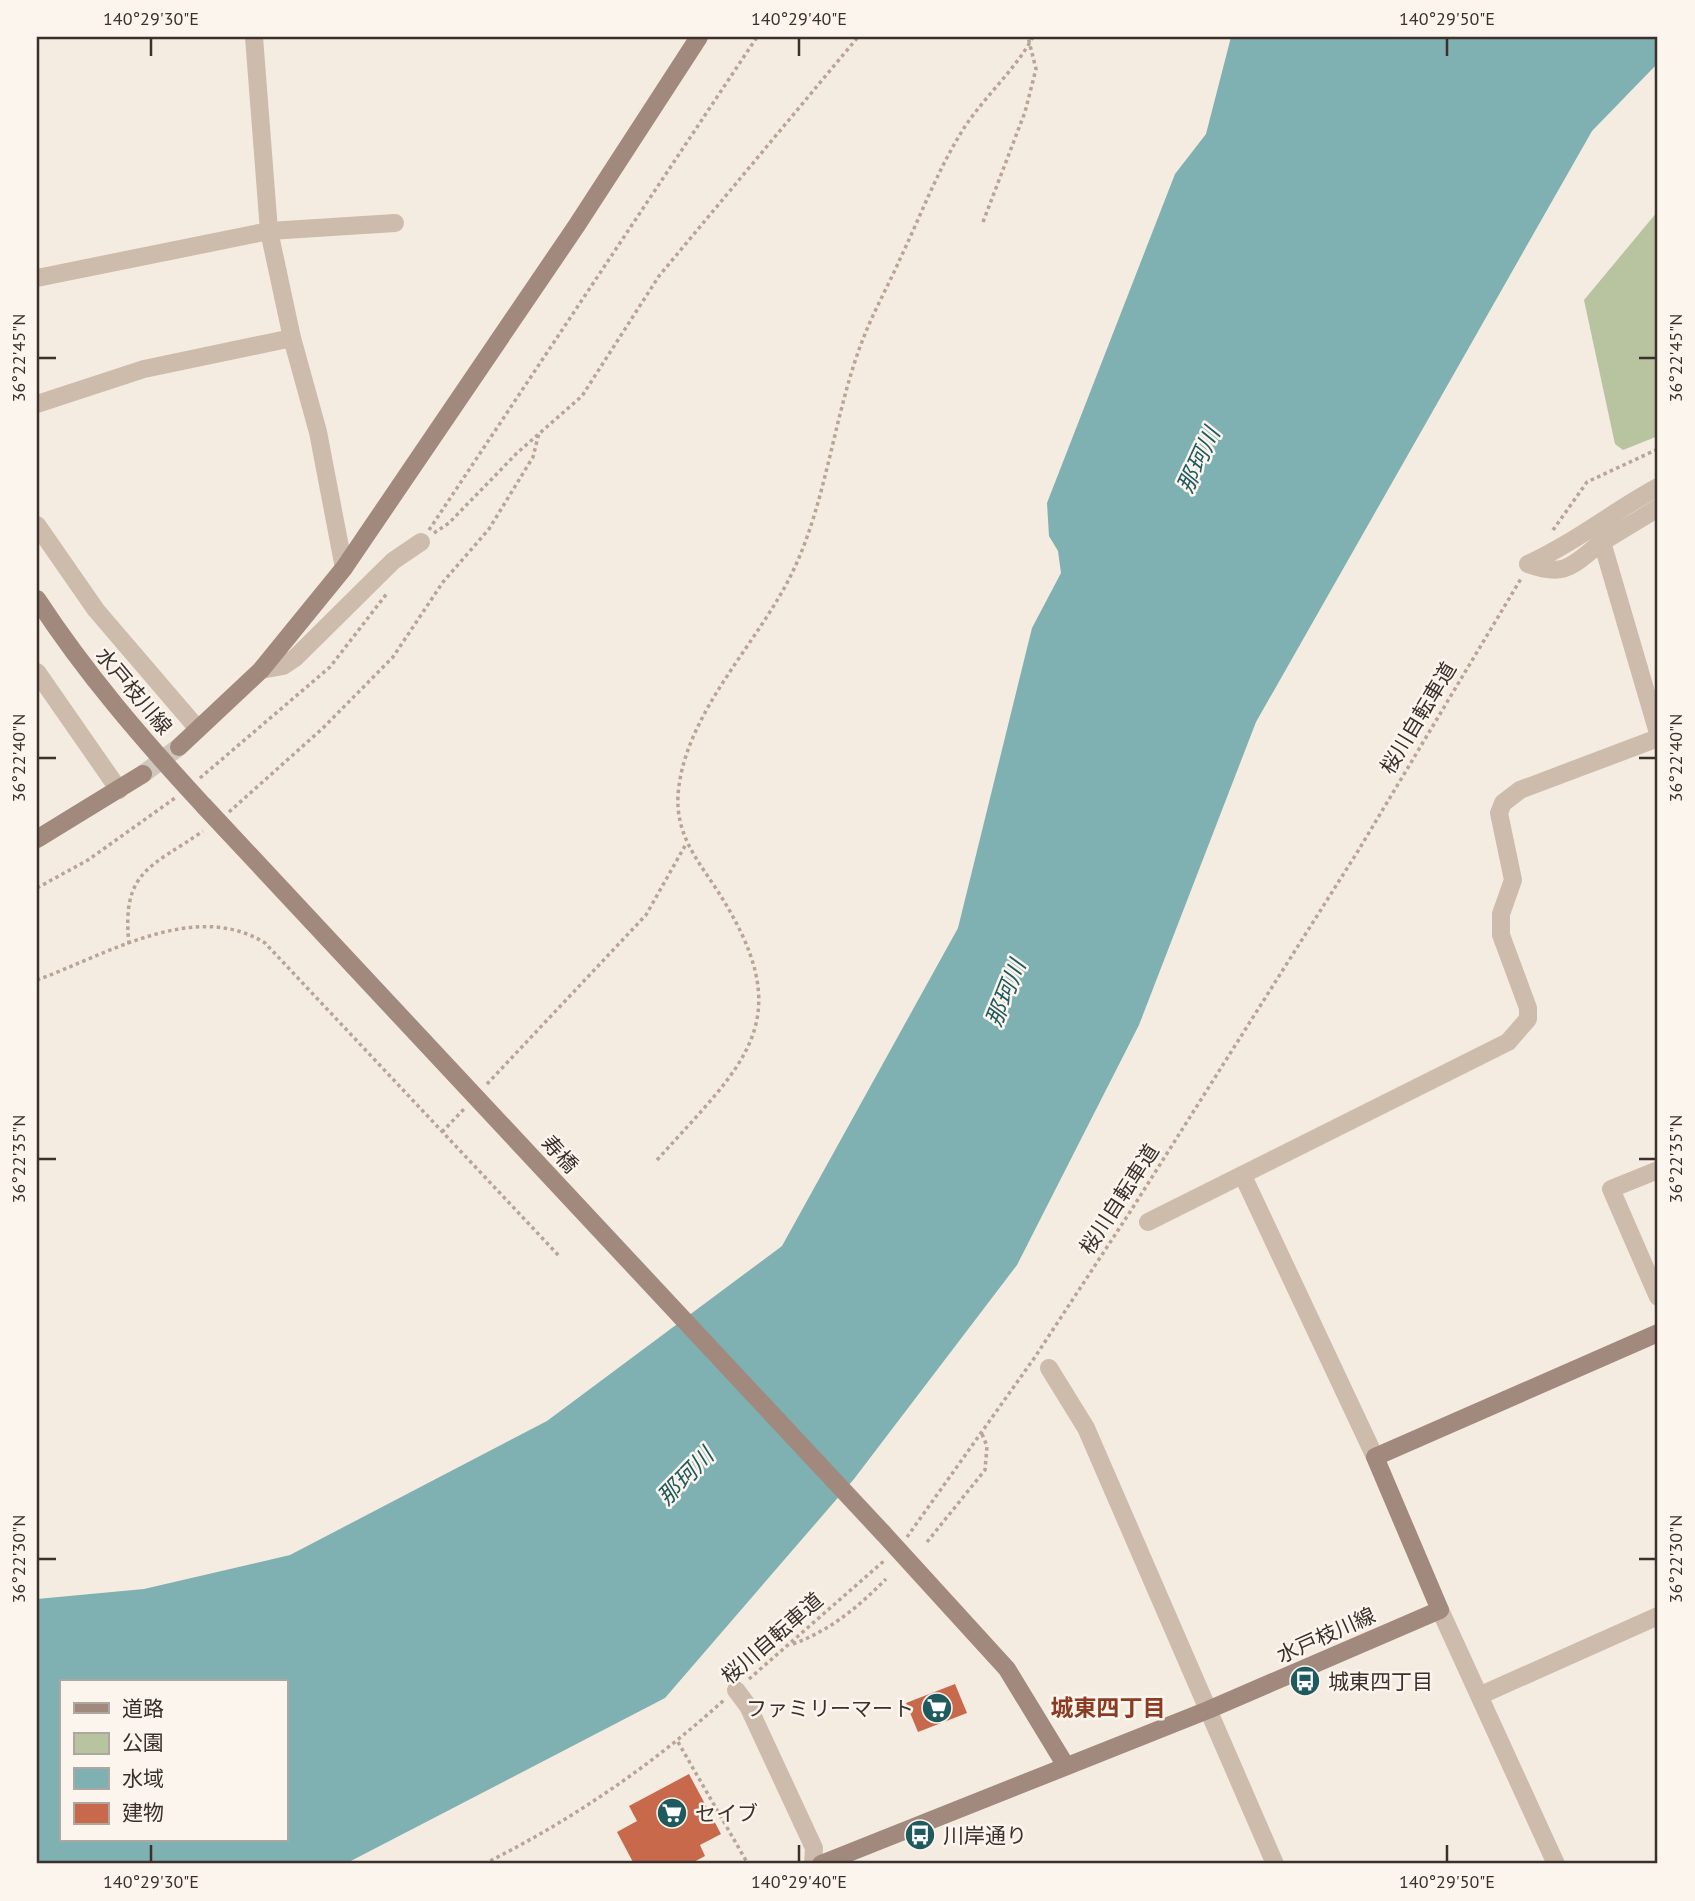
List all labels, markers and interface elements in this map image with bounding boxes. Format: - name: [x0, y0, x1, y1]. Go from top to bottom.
- text: 140°29'30"E: [103, 7, 199, 30]
- text: 140°29'40"E: [751, 7, 847, 30]
- text: 140°29'50"E: [1399, 7, 1495, 30]
- text: 36°22'45"N: [7, 314, 30, 402]
- text: 36°22'45"N: [1664, 314, 1687, 402]
- water label: 那珂川: [1170, 420, 1227, 497]
- street label: 水戸枝川線: [90, 642, 178, 740]
- street label: 桜川自転車道: [1374, 657, 1462, 779]
- text: 36°22'40"N: [7, 714, 30, 802]
- text: 36°22'40"N: [1664, 714, 1687, 802]
- water label: 那珂川: [979, 953, 1032, 1030]
- text: 36°22'35"N: [7, 1115, 30, 1203]
- text: 36°22'35"N: [1664, 1115, 1687, 1203]
- street label: 寿橋: [536, 1129, 584, 1179]
- street label: 桜川自転車道: [1073, 1139, 1165, 1259]
- water label: 那珂川: [651, 1439, 721, 1511]
- text: 36°22'30"N: [7, 1515, 30, 1603]
- text: 36°22'30"N: [1664, 1515, 1687, 1603]
- street label: 桜川自転車道: [716, 1586, 828, 1690]
- street label: 水戸枝川線: [1273, 1601, 1379, 1669]
- bus stop icon: 城東四丁目: [1288, 1664, 1322, 1698]
- place label: 城東四丁目: [1328, 1668, 1433, 1695]
- legend: [60, 1680, 287, 1842]
- supermarket icon: ファミリーマート: [920, 1691, 954, 1725]
- district label: 城東四丁目: [1051, 1693, 1166, 1722]
- text: 道路: [122, 1695, 164, 1722]
- place label: ファミリーマート: [746, 1695, 914, 1722]
- text: 公園: [122, 1729, 164, 1756]
- text: 水域: [122, 1765, 164, 1792]
- supermarket icon: セイブ: [655, 1796, 689, 1830]
- text: 建物: [122, 1799, 164, 1826]
- place label: セイブ: [695, 1800, 758, 1827]
- bus stop icon: 川岸通り: [903, 1818, 937, 1852]
- place label: 川岸通り: [943, 1822, 1027, 1849]
- text: 140°29'30"E: [103, 1870, 199, 1893]
- text: 140°29'40"E: [751, 1870, 847, 1893]
- text: 140°29'50"E: [1399, 1870, 1495, 1893]

